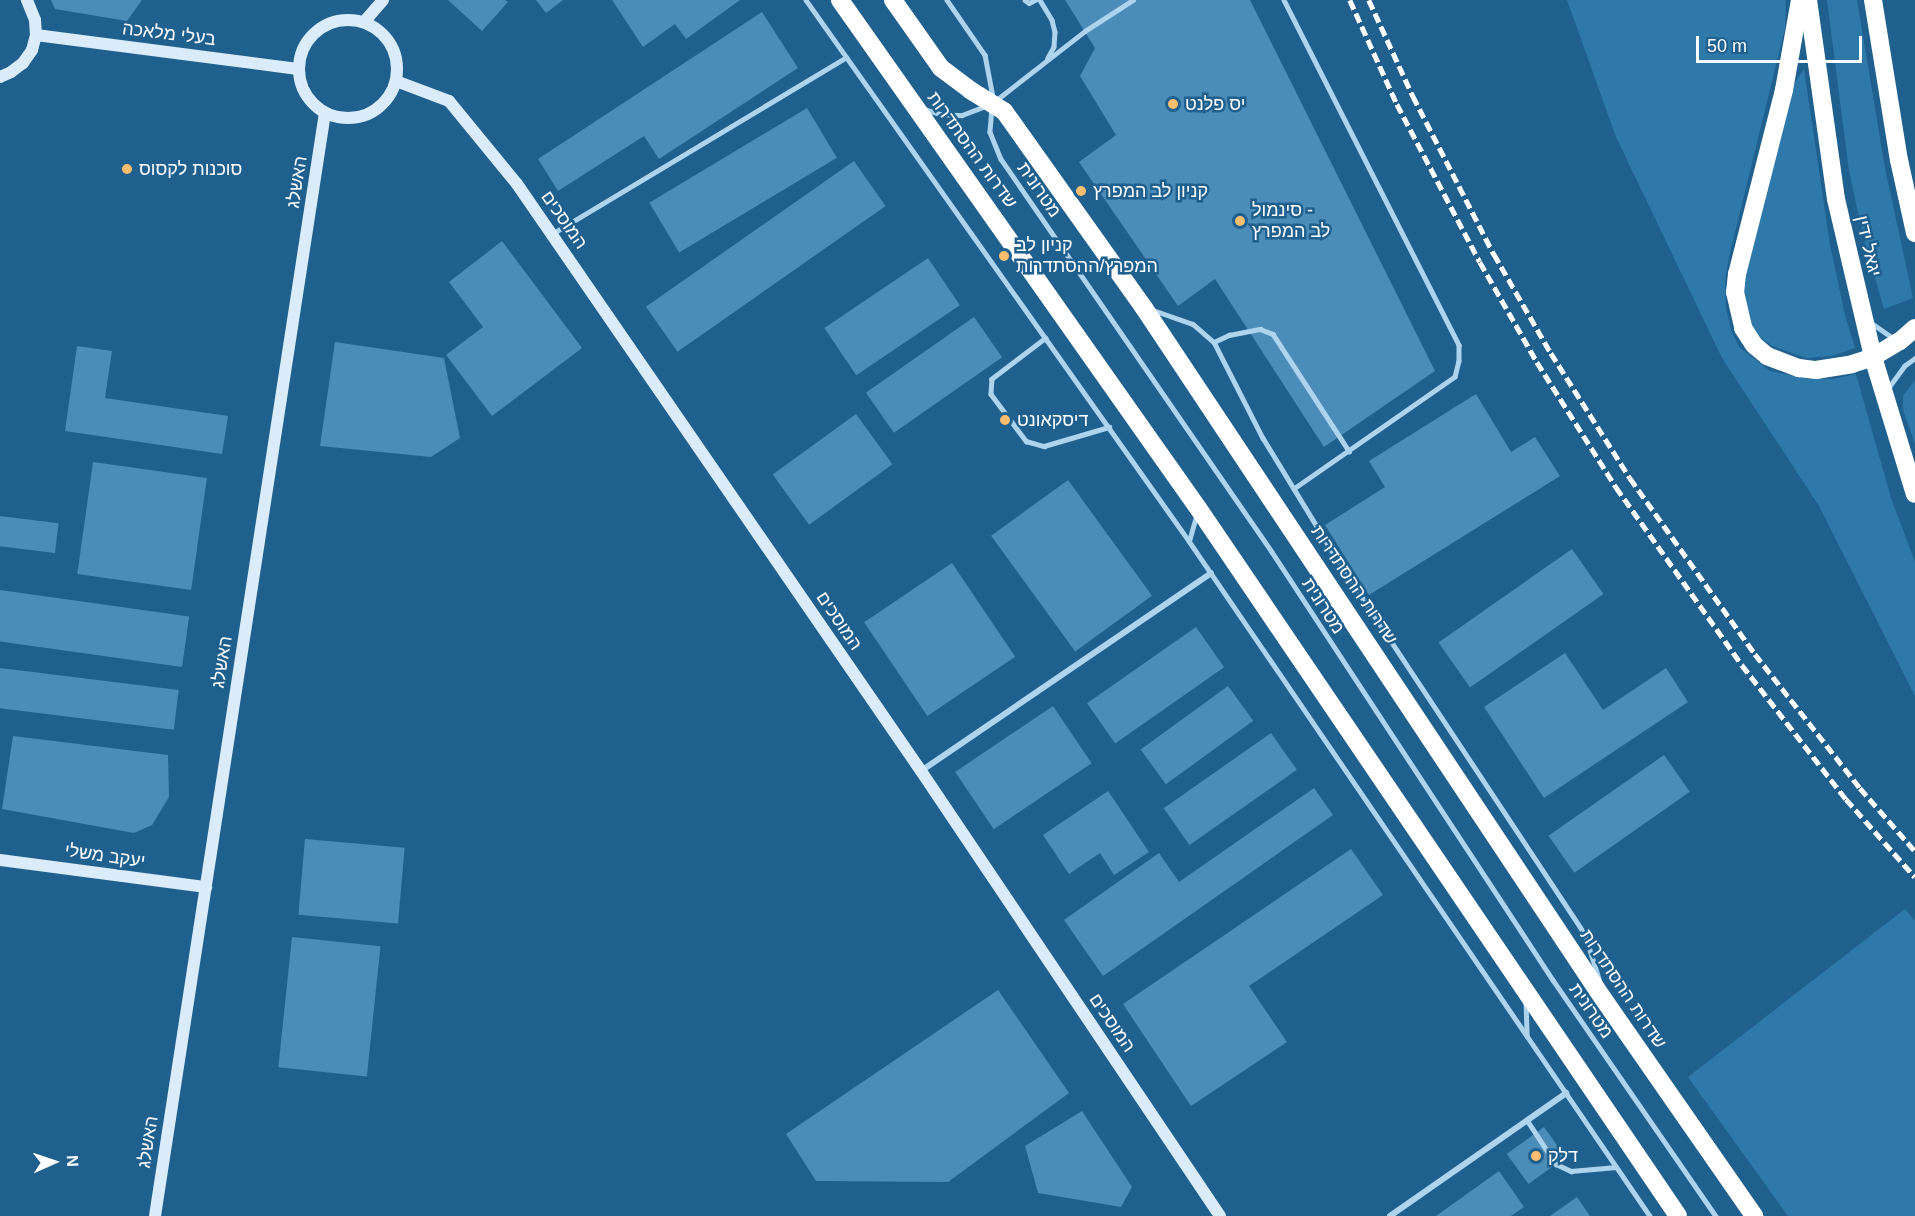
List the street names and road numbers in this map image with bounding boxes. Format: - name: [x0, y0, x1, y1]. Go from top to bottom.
- street label: בעלי מלאכה: [121, 18, 217, 50]
- street label: שדרות ההסתדרות: [923, 88, 1021, 212]
- street label: האשלג: [282, 154, 312, 210]
- street label: מטרונית: [1012, 158, 1066, 222]
- street label: המוסכים: [536, 187, 592, 253]
- street label: יגאל ידין: [1851, 214, 1885, 278]
- street label: שדרות ההסתדרות: [1306, 522, 1402, 648]
- street label: מטרונית: [1297, 574, 1349, 638]
- street label: המוסכים: [812, 588, 866, 654]
- street label: האשלג: [207, 634, 237, 690]
- street label: יעקב משלי: [63, 840, 147, 872]
- street label: שדרות ההסתדרות: [1575, 926, 1671, 1052]
- street label: מטרונית: [1564, 979, 1618, 1043]
- street label: המוסכים: [1085, 990, 1139, 1056]
- street label: האשלג: [133, 1114, 163, 1170]

